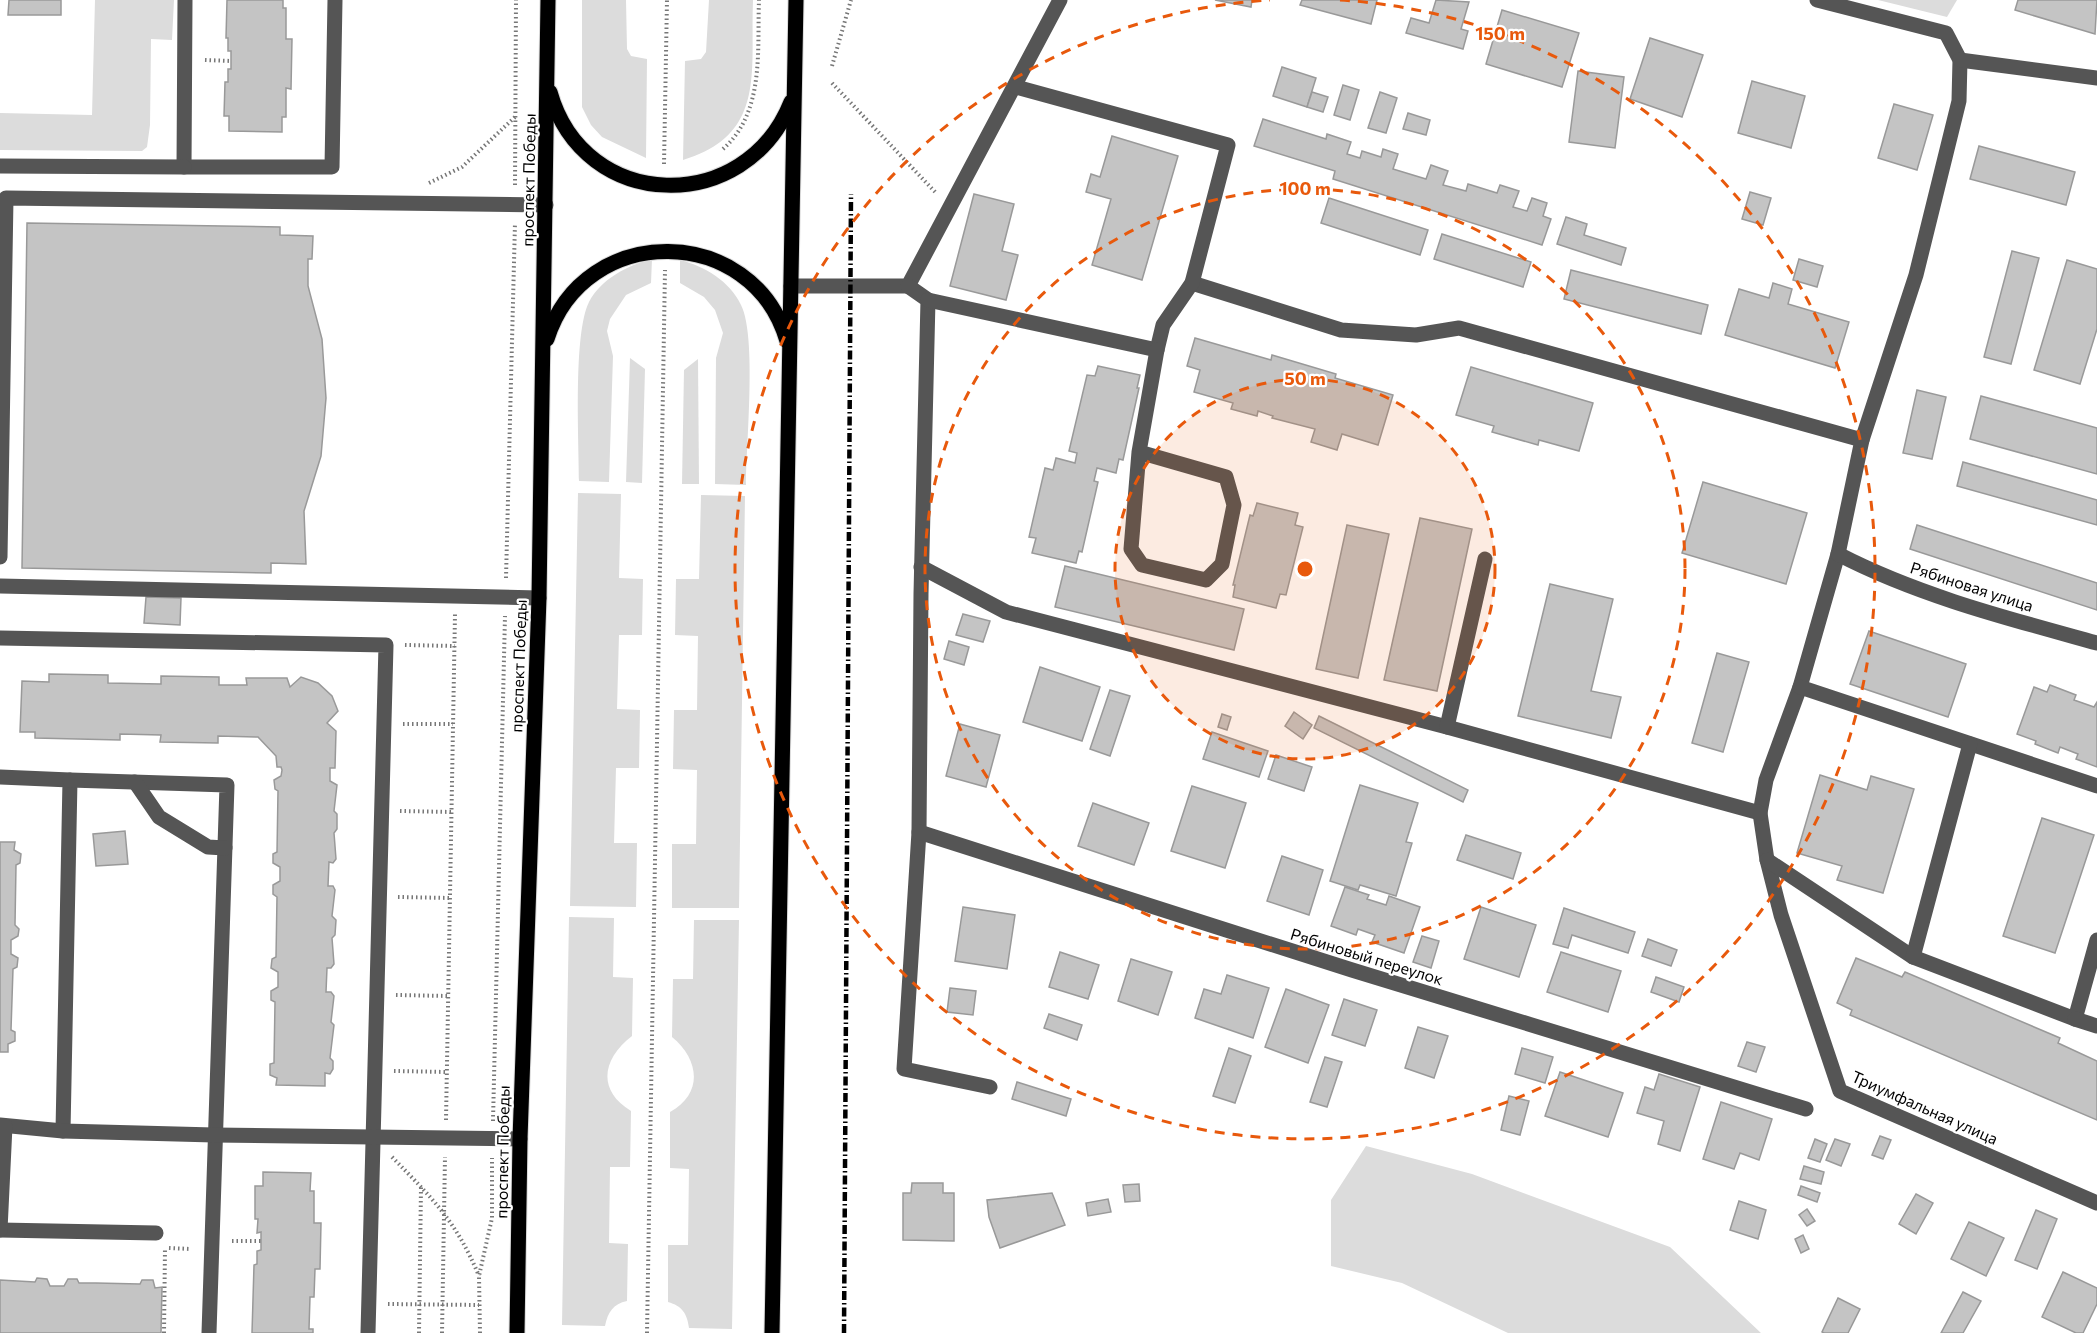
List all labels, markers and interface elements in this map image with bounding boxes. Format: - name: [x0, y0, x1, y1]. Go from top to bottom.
- text: 150 m: [1475, 22, 1525, 44]
- street label: проспект Победы: [517, 113, 539, 247]
- text: 100 m: [1279, 177, 1331, 199]
- text: 50 m: [1284, 367, 1326, 389]
- street label: Рябиновая улица: [1908, 557, 2036, 615]
- centre of rings: [1295, 559, 1315, 579]
- street label: проспект Победы: [506, 599, 530, 733]
- street label: Рябиновый переулок: [1288, 924, 1446, 988]
- street label: Триумфальная улица: [1849, 1066, 2001, 1148]
- street label: проспект Победы: [491, 1085, 513, 1219]

